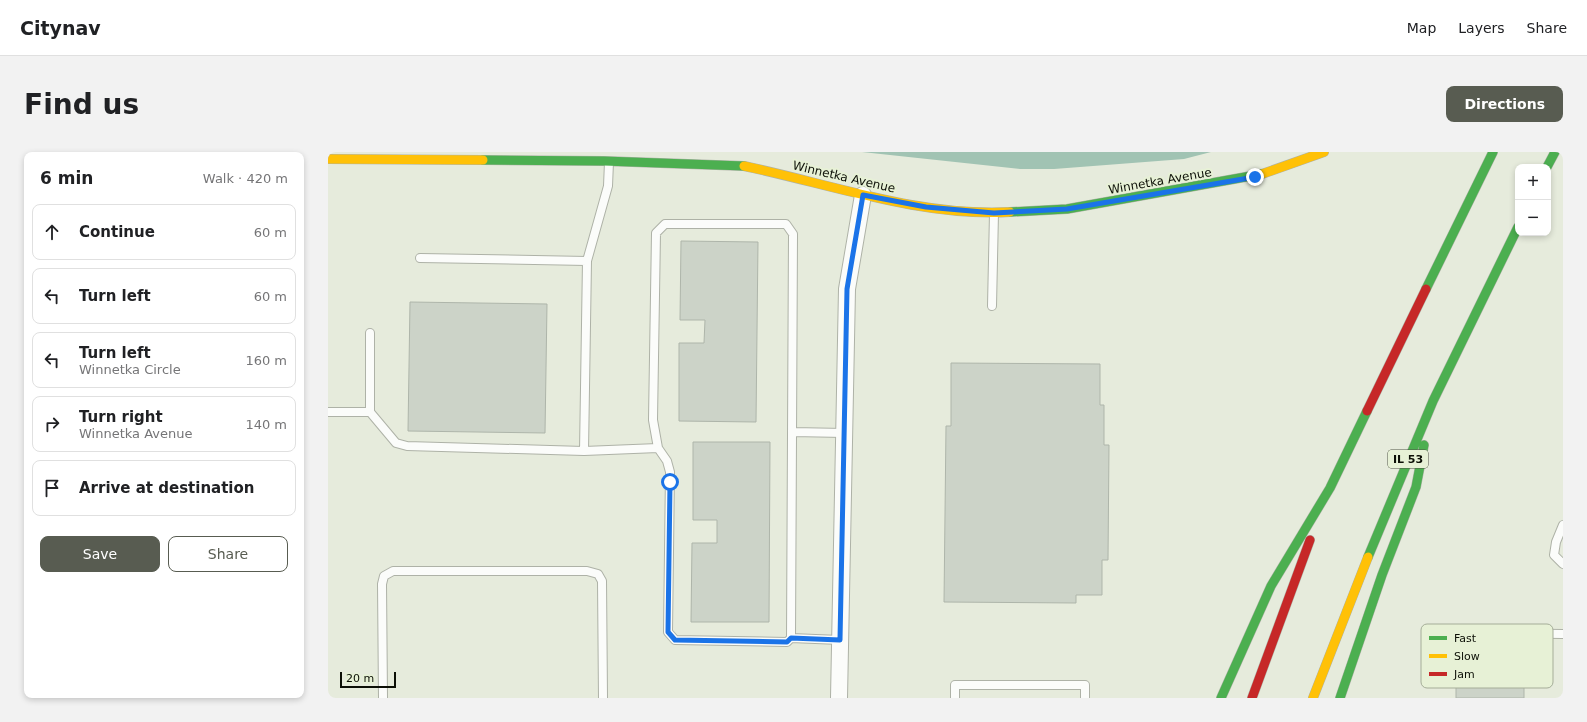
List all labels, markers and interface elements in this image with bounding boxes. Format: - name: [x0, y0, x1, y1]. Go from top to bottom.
- text: Citynav: [20, 17, 101, 39]
- text: Map: [1407, 20, 1436, 36]
- text: Layers: [1458, 20, 1505, 36]
- text: Share: [1527, 20, 1567, 36]
- button: Directions: [1446, 86, 1563, 122]
- text: Find us: [24, 88, 139, 121]
- street label: Winnetka Avenue: [791, 158, 897, 196]
- map controls: [1515, 164, 1551, 236]
- button: +: [1515, 164, 1551, 200]
- street label: Winnetka Avenue: [1107, 165, 1213, 197]
- text: 6 min: [40, 168, 93, 188]
- route end: [1246, 168, 1264, 186]
- text: Walk · 420 m: [203, 171, 288, 186]
- button: −: [1515, 200, 1551, 236]
- icon: ahead: [41, 221, 63, 243]
- text: Continue: [79, 223, 155, 241]
- text: 60 m: [254, 225, 287, 240]
- icon: left: [41, 285, 63, 307]
- text: Turn left: [79, 287, 151, 305]
- text: 60 m: [254, 289, 287, 304]
- text: Turn left: [79, 344, 151, 362]
- icon: left: [41, 349, 63, 371]
- text: 160 m: [245, 353, 287, 368]
- text: Winnetka Circle: [79, 362, 181, 377]
- text: Turn right: [79, 408, 163, 426]
- icon: right: [41, 413, 63, 435]
- text: 140 m: [245, 417, 287, 432]
- text: Winnetka Avenue: [79, 426, 192, 441]
- road number: IL 53: [1388, 450, 1428, 468]
- route start: [661, 473, 679, 491]
- icon: arrive: [41, 477, 63, 499]
- text: Arrive at destination: [79, 479, 254, 497]
- button: Save: [40, 536, 160, 572]
- button: Share: [168, 536, 288, 572]
- legend: [1421, 624, 1553, 688]
- text: Fast: [1454, 632, 1477, 645]
- text: Slow: [1454, 650, 1480, 663]
- text: Jam: [1453, 668, 1475, 681]
- scale bar: [340, 670, 396, 689]
- text: 20 m: [346, 672, 374, 685]

